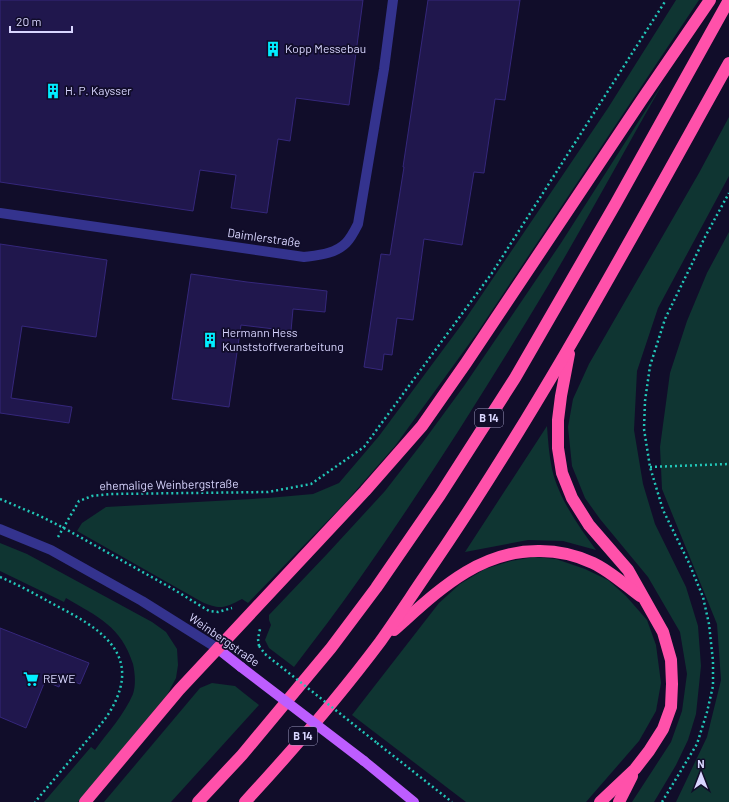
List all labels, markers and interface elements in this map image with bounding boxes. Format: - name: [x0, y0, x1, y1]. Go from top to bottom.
- scale bar: [10, 8, 72, 34]
- text: 20 m: [16, 14, 42, 28]
- building icon: Kopp Messebau: [264, 40, 282, 58]
- place label: Kopp Messebau: [285, 41, 366, 55]
- building icon: H. P. Kaysser: [44, 82, 62, 100]
- place label: H. P. Kaysser: [65, 83, 132, 97]
- street label: Daimlerstraße: [227, 225, 302, 249]
- place label: Hermann Hess Kunststoffverarbeitung: [222, 325, 344, 353]
- building icon: Hermann Hess Kunststoffverarbeitung: [201, 331, 219, 349]
- road number: B 14: [475, 409, 503, 427]
- street label: ehemalige Weinbergstraße: [99, 476, 239, 492]
- street label: Weinbergstraße: [187, 610, 263, 669]
- supermarket icon: REWE: [22, 670, 40, 688]
- place label: REWE: [43, 671, 75, 685]
- road number: B 14: [289, 727, 317, 745]
- north arrow: [681, 754, 721, 794]
- text: N: [697, 757, 705, 770]

